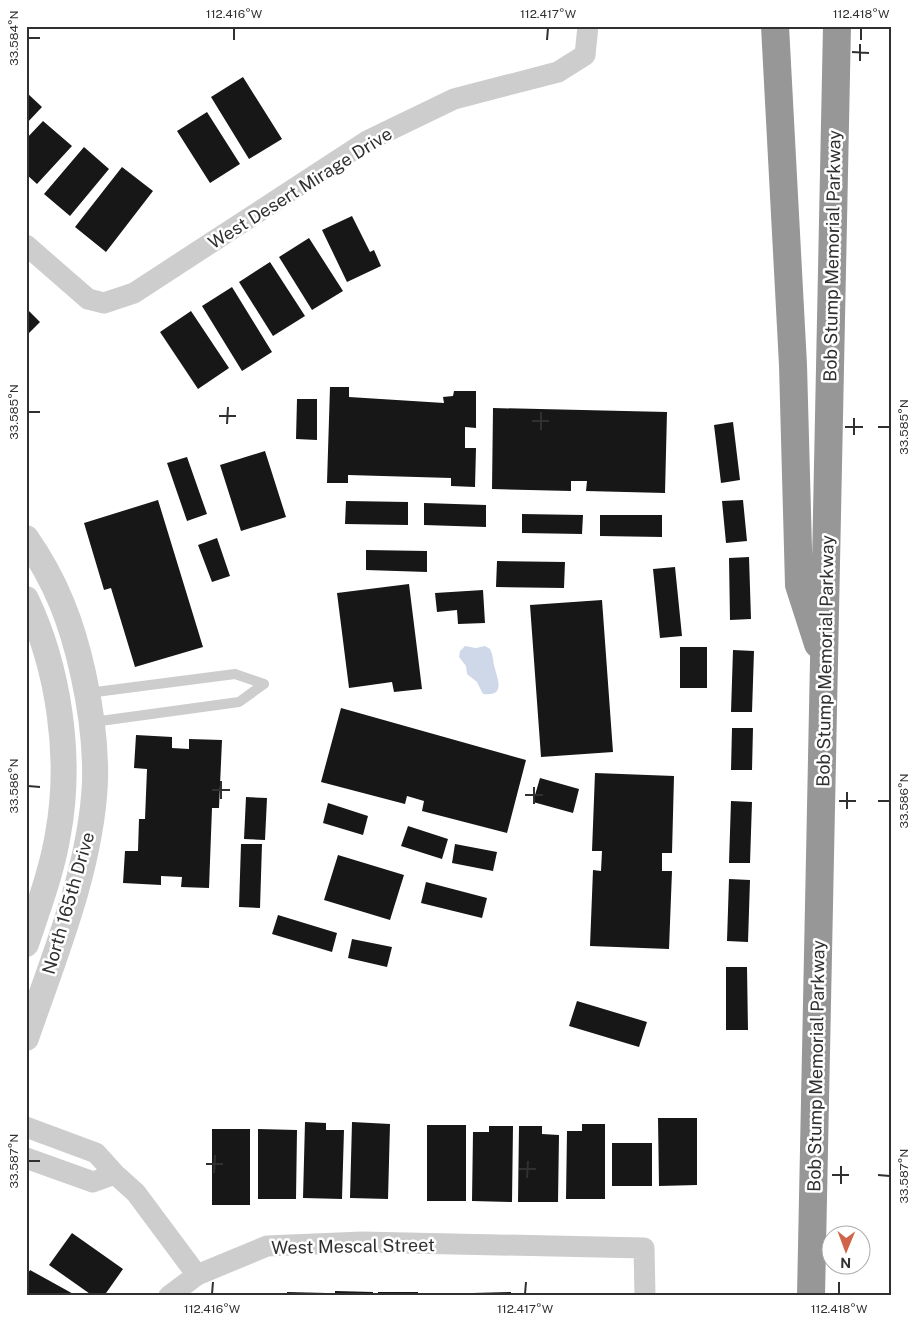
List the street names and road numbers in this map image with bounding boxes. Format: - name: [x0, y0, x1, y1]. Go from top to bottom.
- street label: West Desert Mirage Drive: [204, 123, 396, 253]
- street label: Bob Stump Memorial Parkway: [819, 130, 845, 382]
- street label: Bob Stump Memorial Parkway: [812, 535, 838, 787]
- street label: North 165th Drive: [38, 829, 98, 977]
- street label: Bob Stump Memorial Parkway: [803, 940, 829, 1192]
- street label: West Mescal Street: [271, 1234, 435, 1258]

